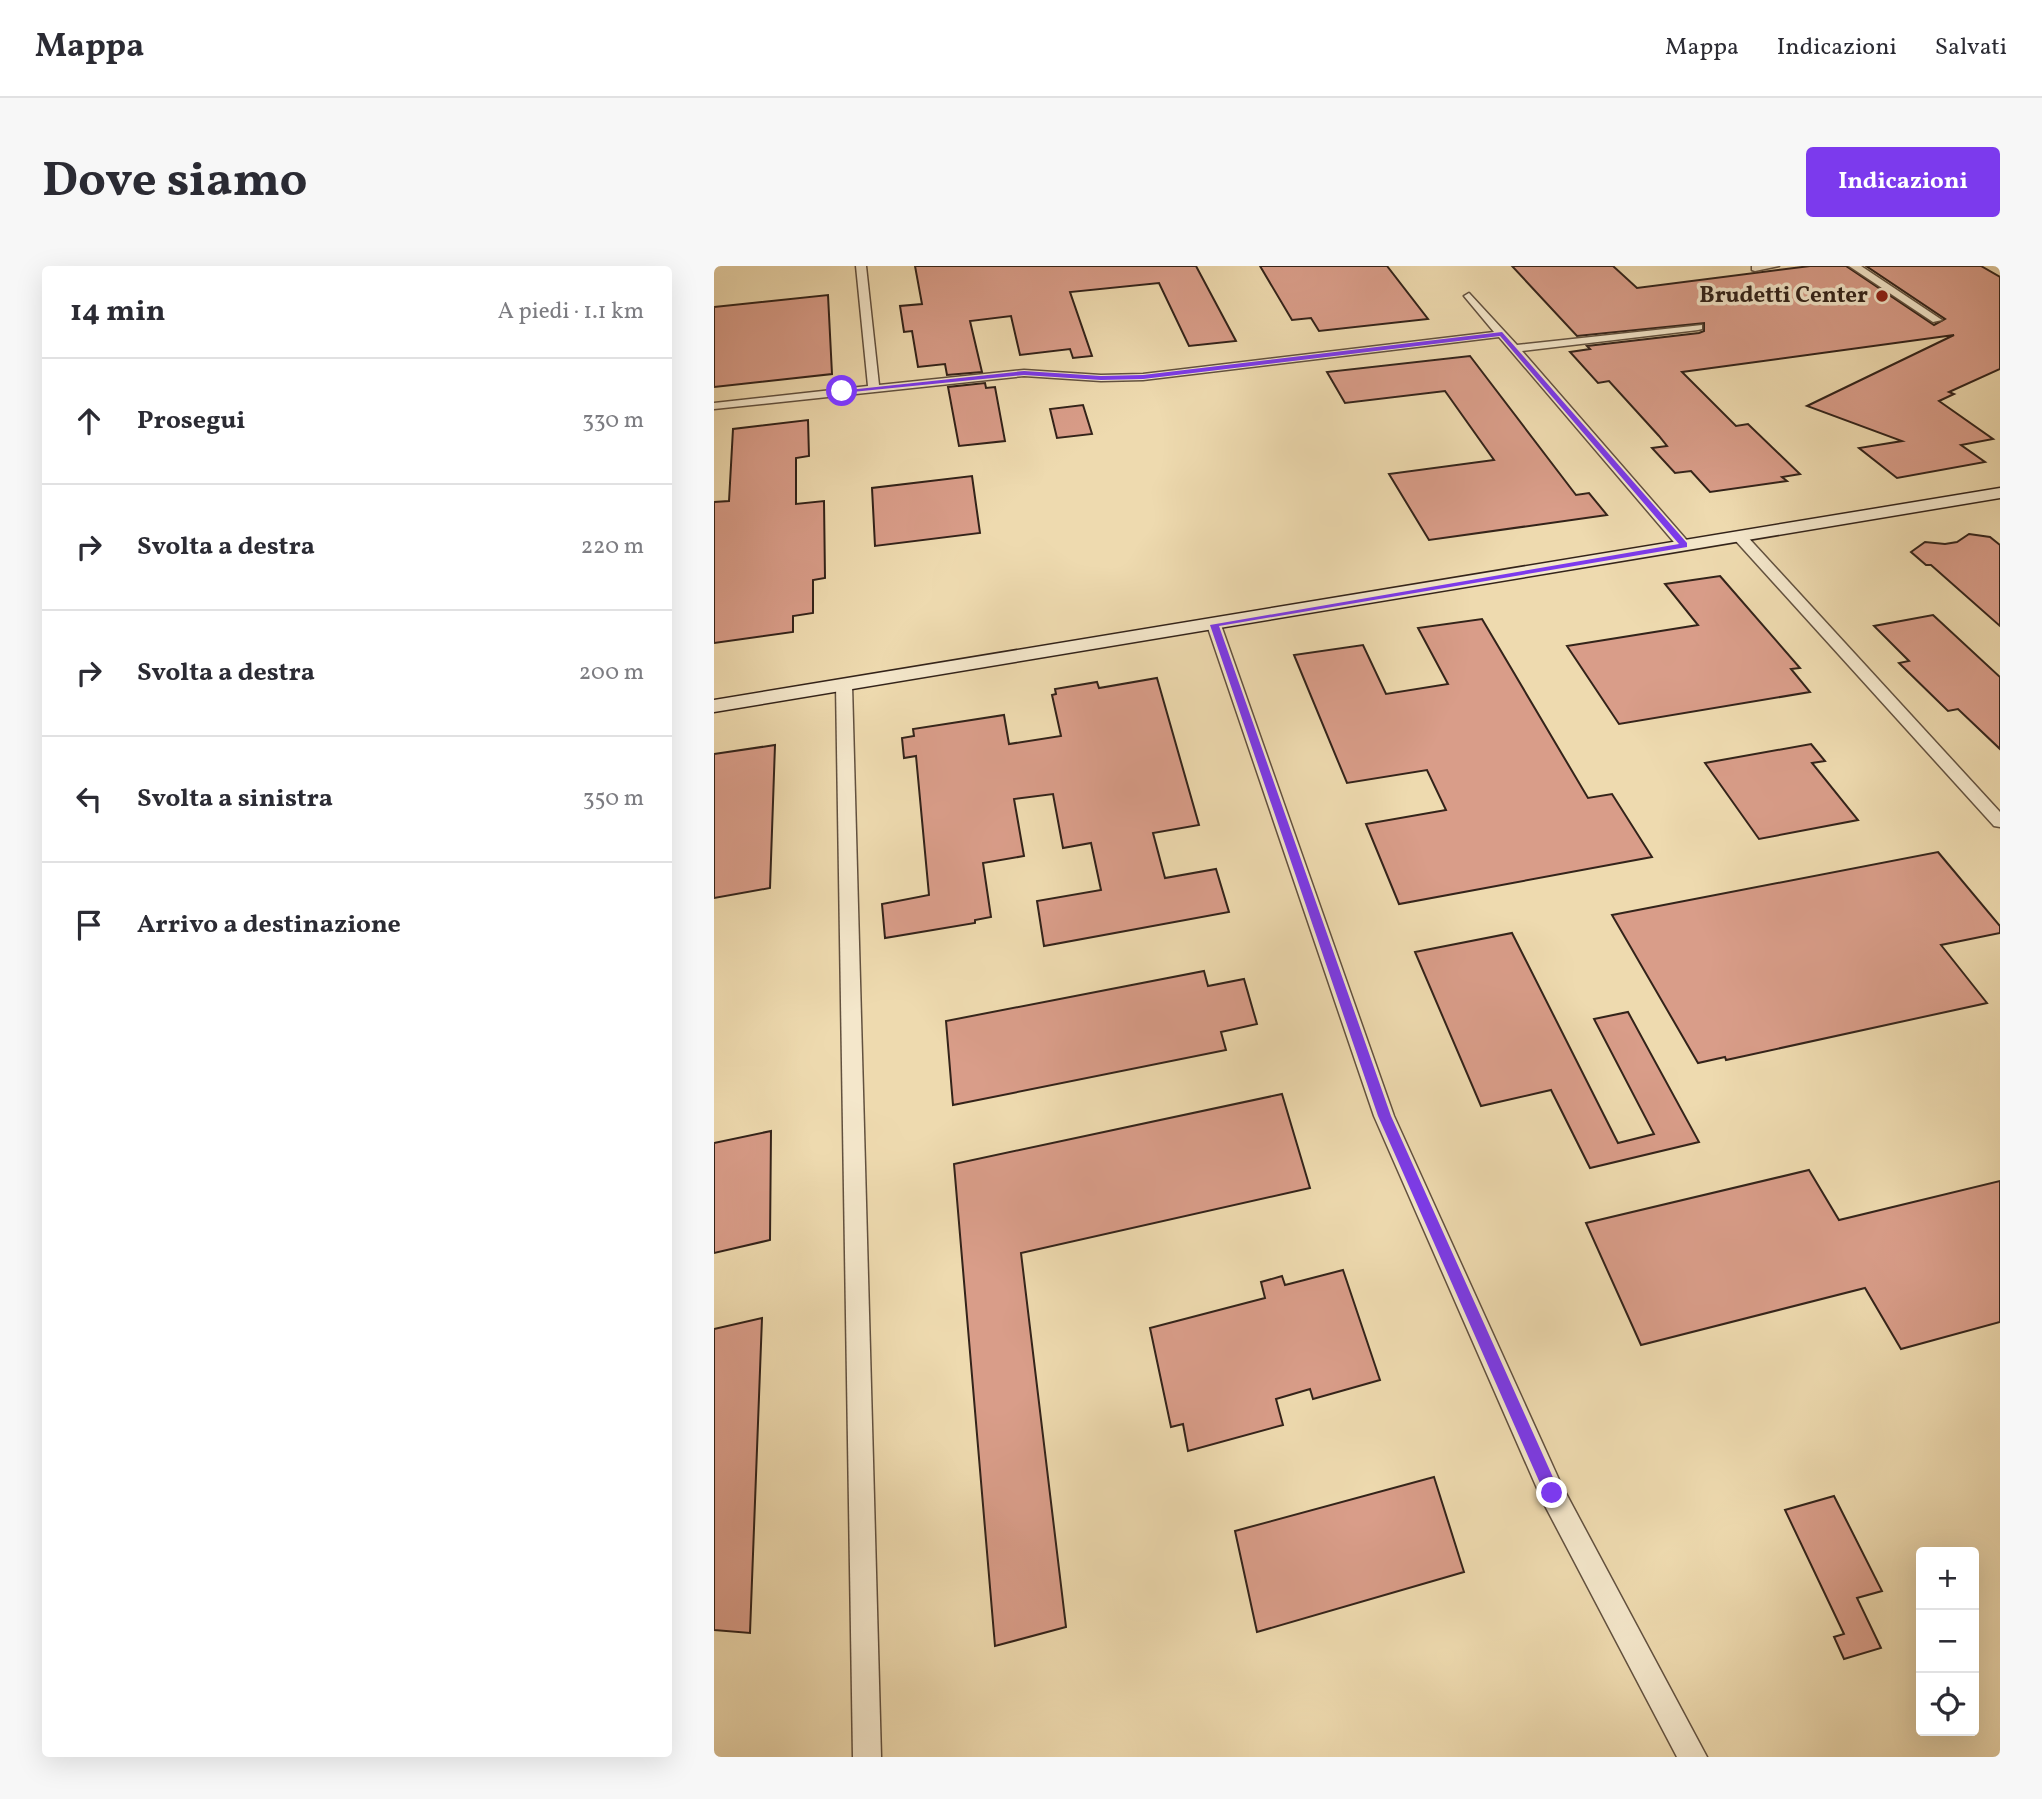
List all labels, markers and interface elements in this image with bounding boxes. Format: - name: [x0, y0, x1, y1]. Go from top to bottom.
- text: Mappa: [35, 25, 144, 71]
- text: Mappa: [1665, 31, 1739, 65]
- text: Indicazioni: [1777, 31, 1897, 65]
- text: Salvati: [1935, 31, 2007, 65]
- button: Indicazioni: [1806, 147, 2000, 217]
- text: Dove siamo: [42, 148, 308, 217]
- place label: Brudetti Center: [1699, 280, 1868, 312]
- marker: Brudetti Center: [1874, 288, 1890, 304]
- text: 14 min: [70, 291, 166, 333]
- text: A piedi · 1.1 km: [498, 296, 644, 328]
- route start: [826, 375, 857, 406]
- icon: ahead: [70, 402, 108, 440]
- text: Prosegui: [137, 403, 245, 439]
- text: 330 m: [582, 405, 644, 437]
- icon: right: [70, 528, 108, 566]
- text: Svolta a destra: [137, 529, 315, 565]
- text: 220 m: [581, 531, 644, 563]
- icon: right: [70, 654, 108, 692]
- text: Svolta a destra: [137, 655, 315, 691]
- text: 200 m: [579, 657, 644, 689]
- icon: left: [70, 780, 108, 818]
- text: Svolta a sinistra: [137, 781, 333, 817]
- text: 350 m: [583, 783, 644, 815]
- icon: arrive: [70, 906, 108, 944]
- text: Arrivo a destinazione: [137, 907, 401, 943]
- route end: [1536, 1477, 1567, 1508]
- map controls: [1916, 1547, 1979, 1736]
- button: +: [1916, 1547, 1979, 1610]
- button: −: [1916, 1610, 1979, 1673]
- button: locate: [1916, 1673, 1979, 1736]

